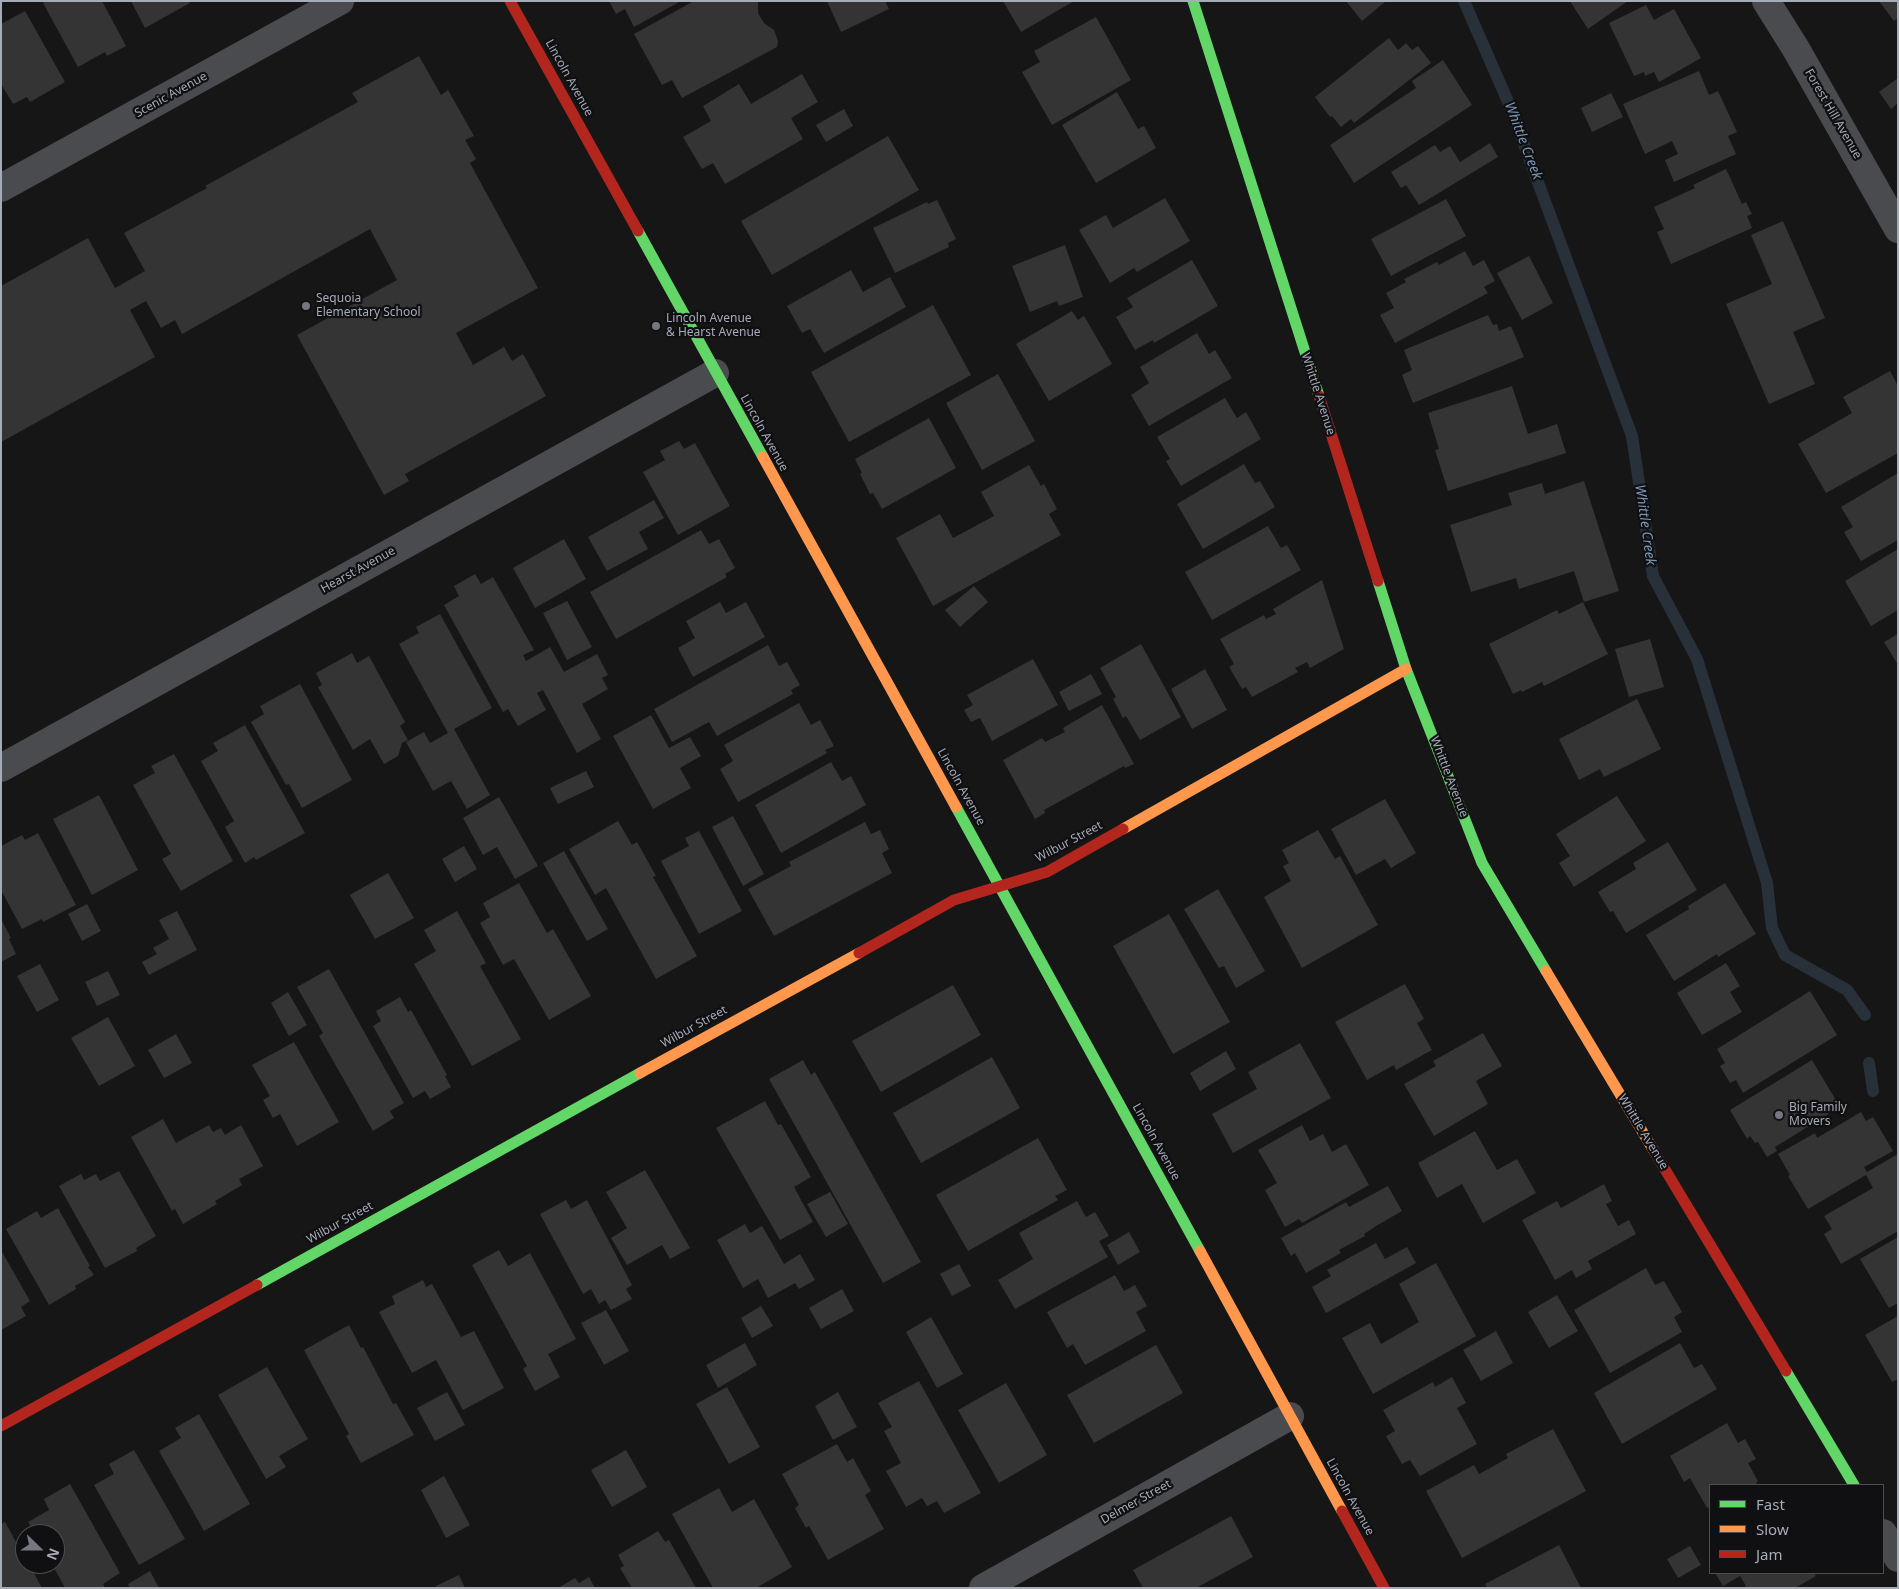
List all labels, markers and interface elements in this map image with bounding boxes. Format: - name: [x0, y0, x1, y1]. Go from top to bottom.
- street label: Lincoln Avenue: [542, 37, 596, 119]
- street label: Forest Hill Avenue: [1801, 66, 1865, 162]
- street label: Scenic Avenue: [132, 69, 210, 121]
- water label: Whittle Creek: [1501, 100, 1545, 182]
- place label: Sequoia Elementary School: [316, 292, 421, 320]
- marker: Sequoia Elementary School: [300, 300, 312, 312]
- place label: Lincoln Avenue & Hearst Avenue: [666, 312, 761, 340]
- marker: Lincoln Avenue & Hearst Avenue: [650, 320, 662, 332]
- street label: Whittle Avenue: [1298, 351, 1338, 437]
- street label: Lincoln Avenue: [737, 392, 791, 474]
- water label: Whittle Creek: [1631, 483, 1659, 567]
- street label: Hearst Avenue: [318, 544, 398, 596]
- street label: Whittle Avenue: [1427, 735, 1471, 819]
- street label: Lincoln Avenue: [934, 746, 988, 828]
- street label: Wilbur Street: [1033, 818, 1105, 866]
- street label: Wilbur Street: [658, 1003, 730, 1051]
- street label: Whittle Avenue: [1615, 1092, 1671, 1172]
- street label: Lincoln Avenue: [1129, 1101, 1183, 1183]
- place label: Big Family Movers: [1789, 1101, 1847, 1129]
- marker: Big Family Movers: [1773, 1109, 1785, 1121]
- street label: Wilbur Street: [304, 1199, 376, 1247]
- street label: Lincoln Avenue: [1323, 1456, 1377, 1538]
- street label: Delmer Street: [1098, 1477, 1174, 1527]
- legend: [1709, 1484, 1884, 1574]
- text: Fast: [1756, 1494, 1785, 1514]
- text: Slow: [1756, 1519, 1789, 1539]
- north arrow: [15, 1524, 65, 1574]
- text: Jam: [1756, 1544, 1783, 1564]
- text: N: [43, 1546, 64, 1563]

